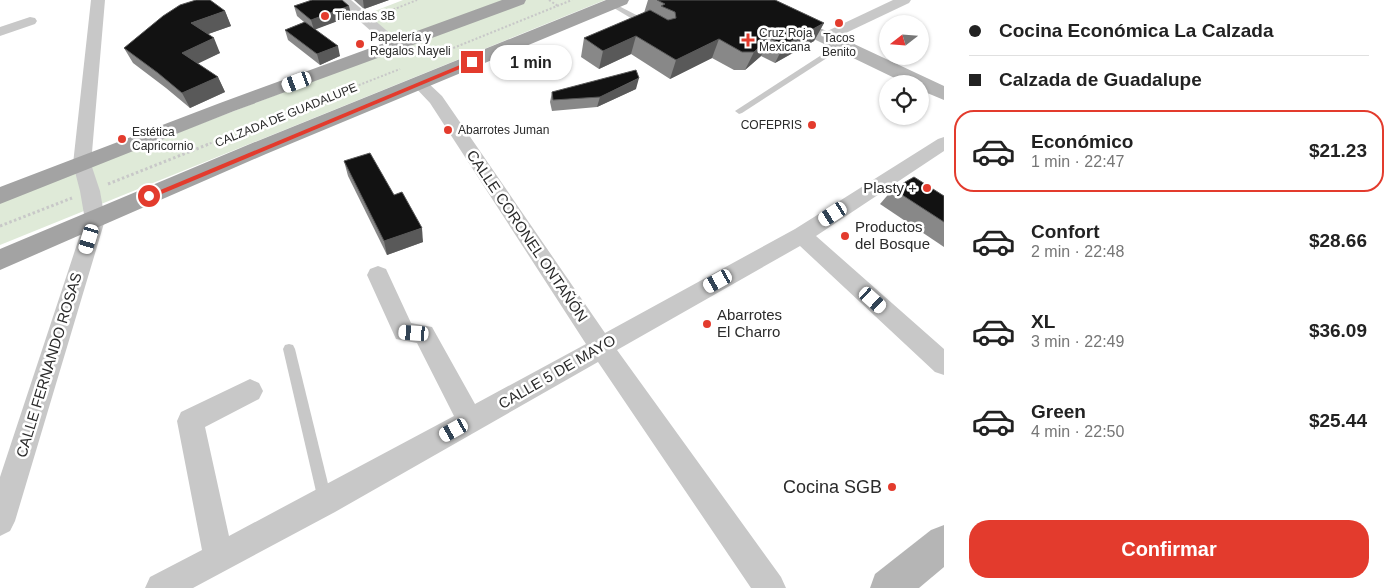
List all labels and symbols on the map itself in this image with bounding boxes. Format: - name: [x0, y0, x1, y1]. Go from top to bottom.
- place label: Tiendas 3B: [335, 9, 395, 23]
- marker: Tiendas 3B: [319, 10, 331, 22]
- north arrow: [879, 15, 929, 65]
- marker: Tacos Benito: [833, 17, 845, 29]
- place label: Cruz Roja Mexicana: [759, 26, 813, 54]
- place label: Papelería y Regalos Nayeli: [370, 30, 451, 58]
- place label: Tacos Benito: [822, 31, 856, 59]
- marker: Cruz Roja Mexicana: [741, 33, 755, 47]
- marker: Papelería y Regalos Nayeli: [354, 38, 366, 50]
- callout: 1 min: [490, 44, 572, 80]
- route end: [461, 51, 483, 73]
- car: [280, 70, 313, 94]
- street label: CALZADA DE GUADALUPE: [213, 80, 359, 150]
- place label: COFEPRIS: [741, 118, 802, 132]
- marker: COFEPRIS: [806, 119, 818, 131]
- place label: Abarrotes Juman: [458, 123, 549, 137]
- marker: Abarrotes Juman: [442, 124, 454, 136]
- place label: Estética Capricornio: [132, 125, 194, 153]
- marker: Estética Capricornio: [116, 133, 128, 145]
- street label: CALLE CORONEL ONTAÑÓN: [464, 147, 591, 325]
- place label: Plasty +: [863, 179, 917, 196]
- marker: Plasty +: [921, 182, 933, 194]
- route start: [138, 185, 160, 207]
- car: [816, 200, 849, 228]
- place label: Productos del Bosque: [855, 218, 930, 252]
- car: [77, 222, 100, 256]
- marker: Productos del Bosque: [839, 230, 851, 242]
- car: [701, 267, 734, 295]
- street label: CALLE FERNANDO ROSAS: [12, 270, 85, 459]
- car: [856, 284, 889, 316]
- place label: Abarrotes El Charro: [717, 306, 782, 340]
- marker: Abarrotes El Charro: [701, 318, 713, 330]
- car: [398, 324, 429, 342]
- street label: CALLE 5 DE MAYO: [495, 331, 618, 412]
- car: [437, 416, 470, 444]
- place label: Cocina SGB: [783, 477, 882, 497]
- marker: Cocina SGB: [886, 481, 898, 493]

